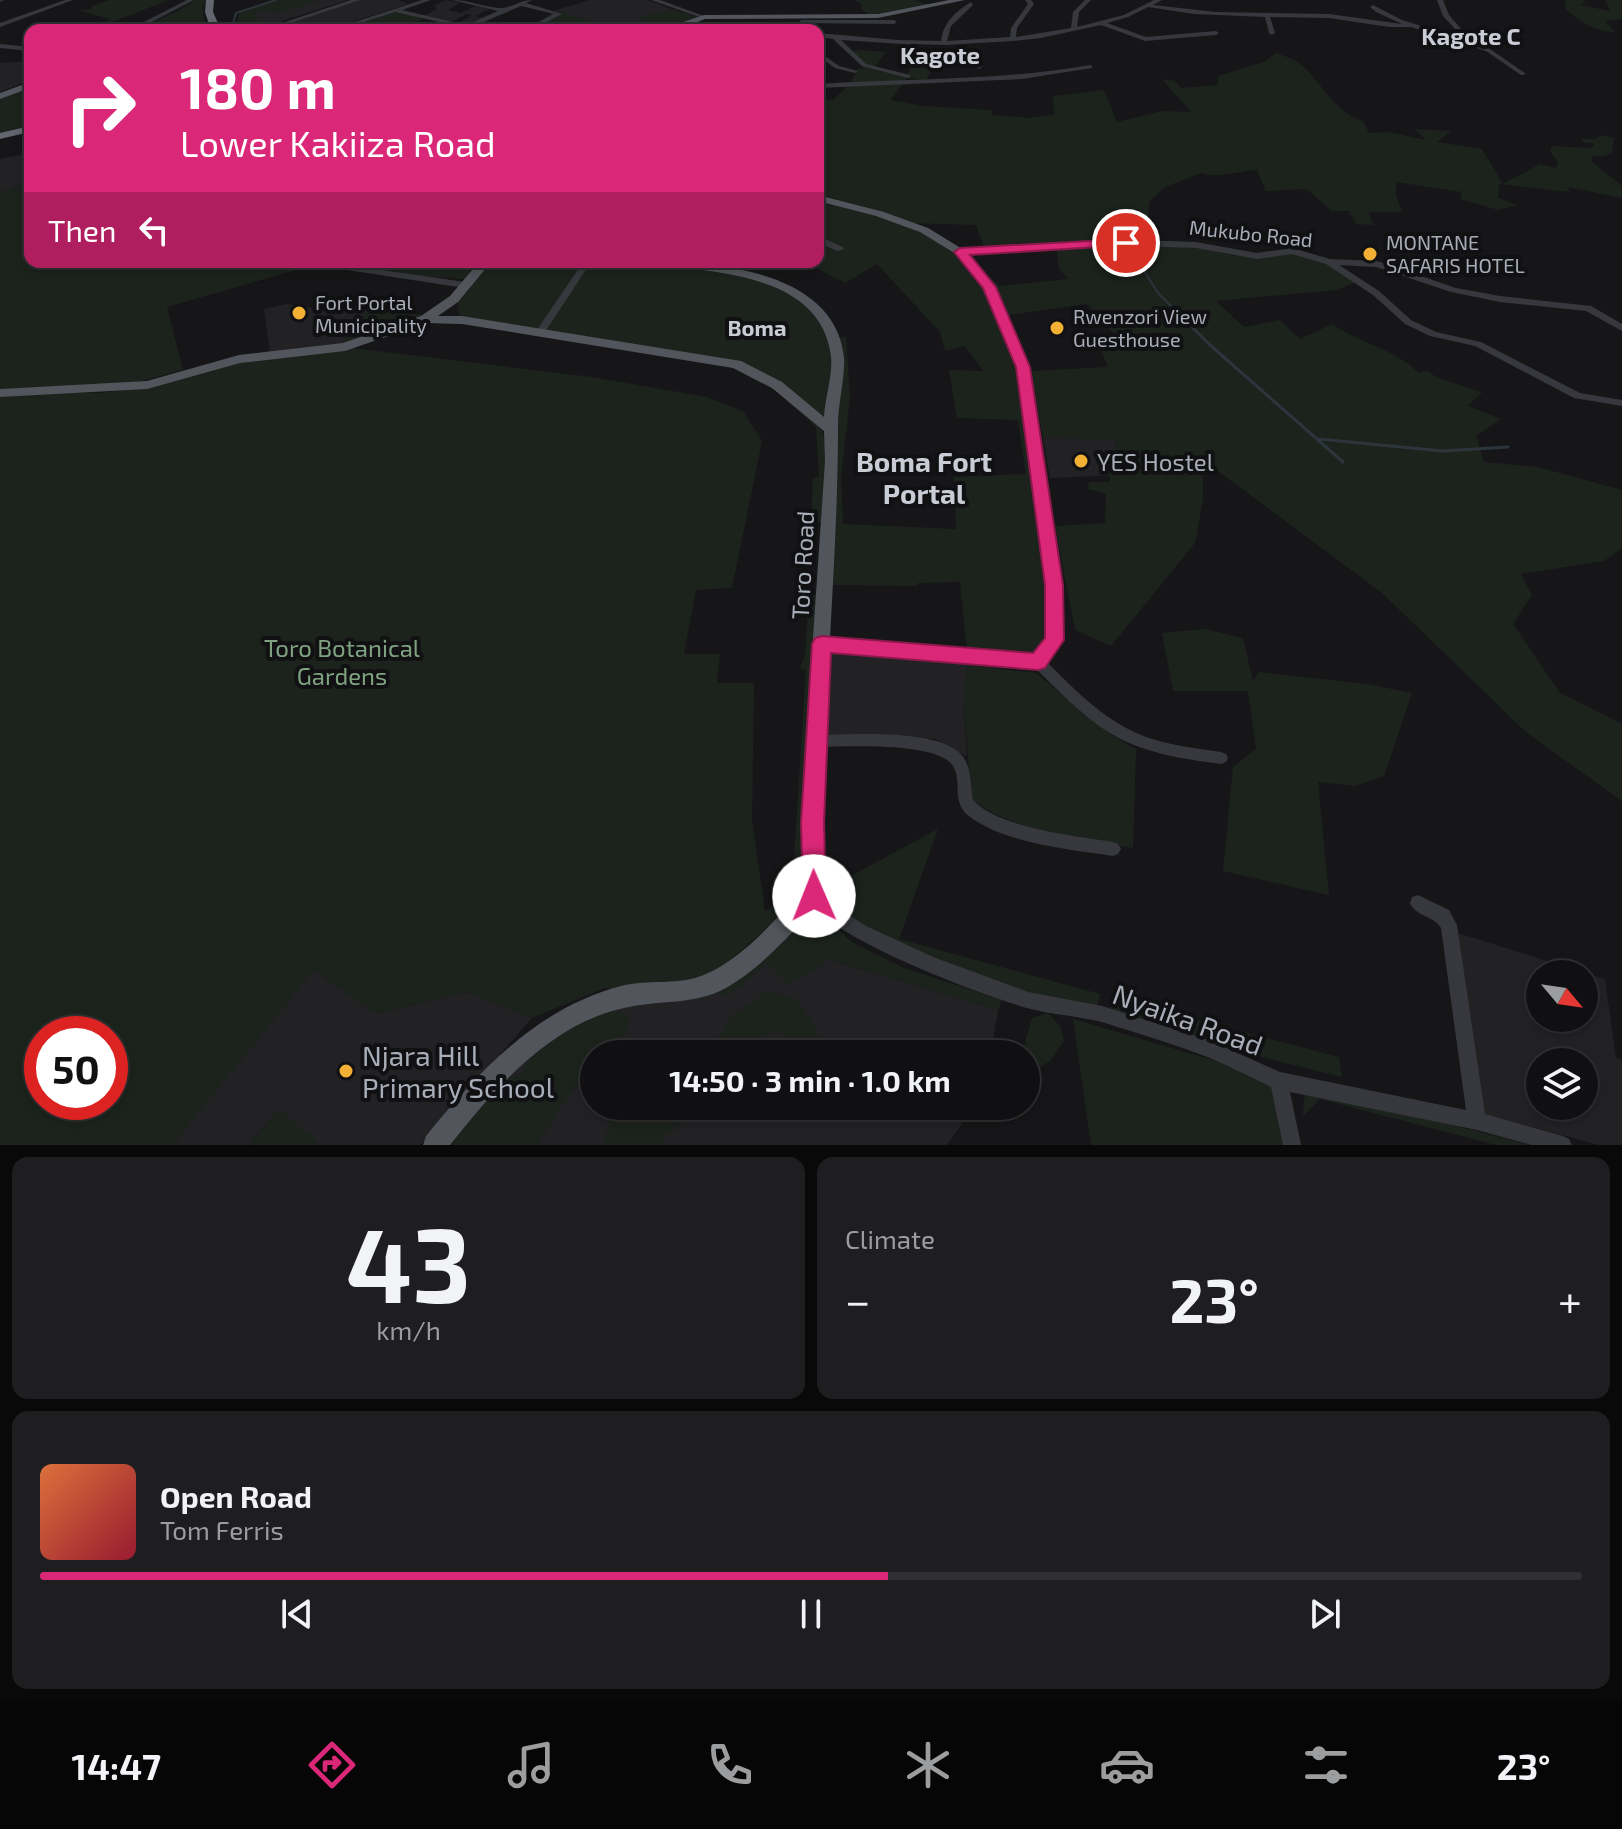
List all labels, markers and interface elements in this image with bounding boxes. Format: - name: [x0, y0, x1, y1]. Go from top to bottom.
- district label: Kagote C: [1421, 21, 1521, 50]
- district label: Kagote: [900, 40, 980, 69]
- text: 180 m: [180, 53, 336, 120]
- icon: right: [48, 56, 152, 160]
- text: Lower Kakiiza Road: [180, 121, 496, 164]
- icon: left: [132, 208, 176, 252]
- pin: [1092, 209, 1160, 277]
- text: Then: [48, 212, 116, 248]
- street label: Mukubo Road: [1188, 215, 1314, 251]
- icon: arrive: [1104, 221, 1148, 265]
- place label: MONTANE SAFARIS HOTEL: [1386, 230, 1525, 277]
- marker: MONTANE SAFARIS HOTEL: [1361, 245, 1379, 263]
- place label: Fort Portal Municipality: [315, 290, 427, 337]
- marker: Fort Portal Municipality: [290, 304, 308, 322]
- place label: Rwenzori View Guesthouse: [1073, 304, 1207, 351]
- district label: Boma: [728, 314, 786, 340]
- marker: Rwenzori View Guesthouse: [1048, 319, 1066, 337]
- district label: Boma Fort Portal: [856, 444, 992, 510]
- place label: YES Hostel: [1097, 447, 1214, 476]
- marker: YES Hostel: [1072, 452, 1090, 470]
- street label: Toro Road: [785, 510, 819, 620]
- park label: Toro Botanical Gardens: [264, 633, 420, 690]
- position arrow: [772, 854, 856, 938]
- north arrow: [1526, 960, 1598, 1032]
- map controls: [1526, 960, 1598, 1120]
- street label: Nyaika Road: [1108, 976, 1268, 1062]
- speed limit sign: 50: [24, 1016, 128, 1120]
- place label: Njara Hill Primary School: [362, 1038, 555, 1104]
- button: layers: [1526, 1048, 1598, 1120]
- marker: Njara Hill Primary School: [337, 1062, 355, 1080]
- text: 14:50 · 3 min · 1.0 km: [669, 1062, 951, 1098]
- text: 43: [346, 1199, 471, 1324]
- text: Climate: [845, 1223, 935, 1254]
- text: 23°: [1169, 1263, 1259, 1335]
- text: −: [845, 1273, 871, 1326]
- text: +: [1558, 1273, 1582, 1326]
- text: km/h: [376, 1314, 441, 1345]
- text: Open Road: [160, 1478, 312, 1514]
- text: Tom Ferris: [160, 1514, 284, 1545]
- icon: previous: [275, 1592, 319, 1636]
- icon: pause: [789, 1592, 833, 1636]
- icon: next: [1303, 1592, 1347, 1636]
- icon: directions: [304, 1737, 360, 1793]
- icon: music: [503, 1737, 559, 1793]
- icon: phone: [702, 1737, 758, 1793]
- icon: climate: [900, 1737, 956, 1793]
- icon: car: [1099, 1737, 1155, 1793]
- icon: filters: [1298, 1737, 1354, 1793]
- text: 14:47: [71, 1744, 161, 1787]
- text: 23°: [1497, 1744, 1551, 1787]

